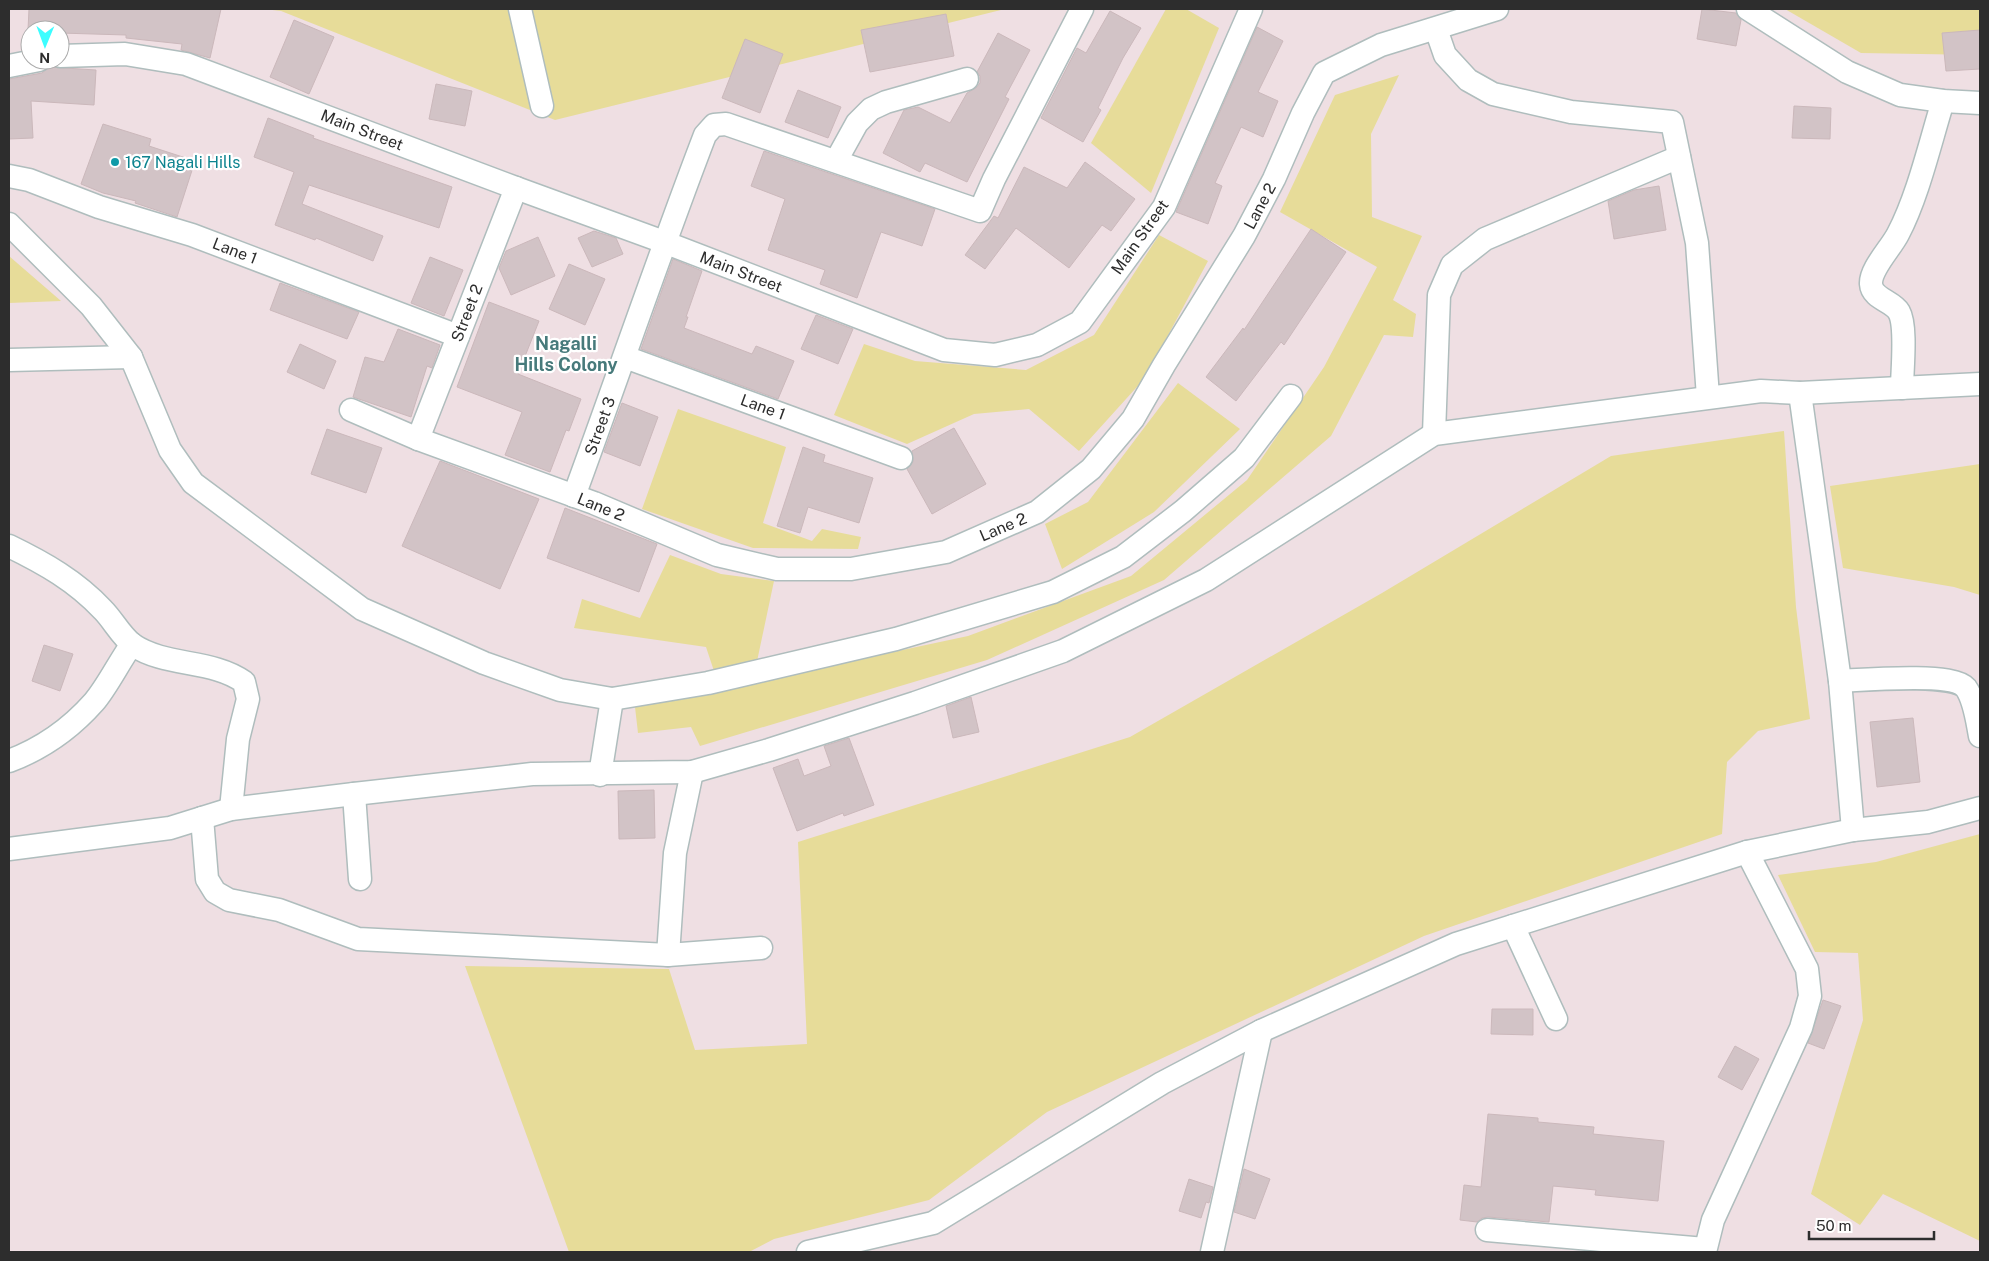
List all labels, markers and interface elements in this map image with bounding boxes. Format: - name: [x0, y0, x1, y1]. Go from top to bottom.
- north arrow: [20, 20, 70, 70]
- text: N: [39, 50, 50, 66]
- street label: Main Street: [318, 106, 406, 154]
- place label: 167 Nagali Hills: [125, 153, 240, 172]
- marker: 167 Nagali Hills: [109, 156, 121, 168]
- street label: Lane 2: [1240, 180, 1280, 232]
- street label: Main Street: [1107, 196, 1173, 278]
- street label: Lane 1: [210, 234, 260, 268]
- street label: Main Street: [697, 248, 785, 296]
- street label: Street 2: [447, 282, 487, 344]
- district label: Nagalli Hills Colony: [514, 333, 618, 375]
- street label: Lane 1: [738, 390, 788, 424]
- street label: Street 3: [581, 394, 619, 458]
- street label: Lane 2: [575, 489, 627, 525]
- street label: Lane 2: [977, 509, 1029, 545]
- scale bar: [1809, 1208, 1934, 1240]
- text: 50 m: [1816, 1217, 1851, 1234]

